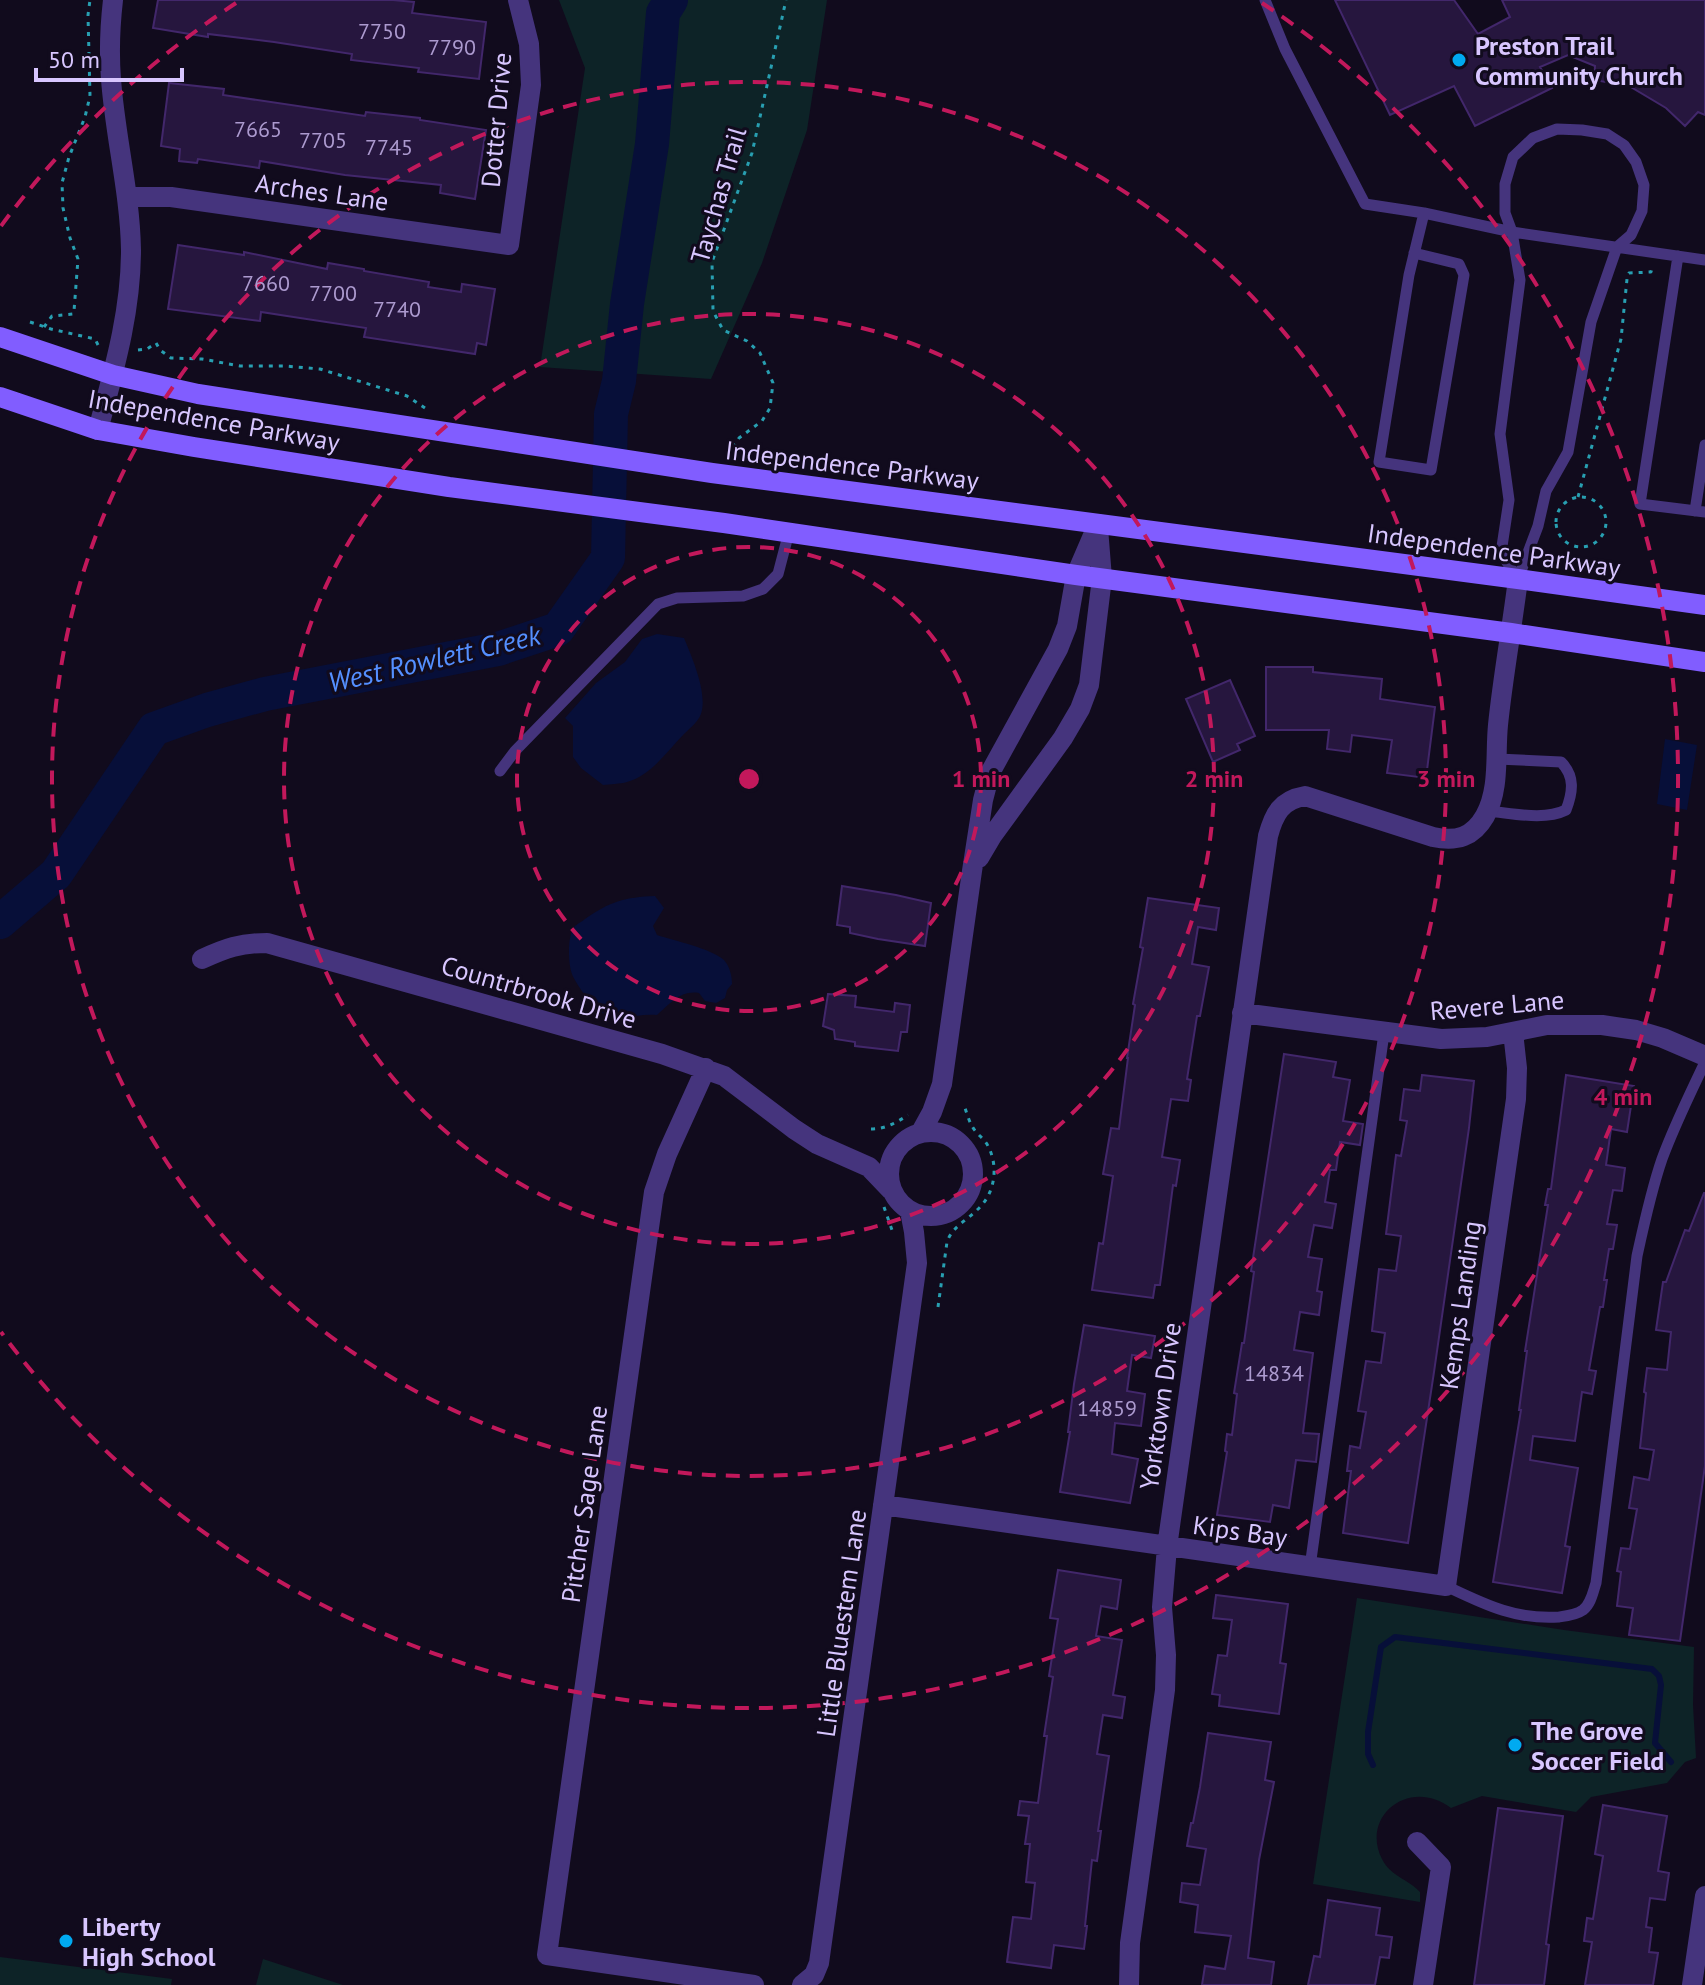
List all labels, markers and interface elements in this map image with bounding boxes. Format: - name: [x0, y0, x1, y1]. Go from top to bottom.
- house number: 7750: [358, 17, 406, 45]
- place label: Preston Trail Community Church: [1475, 29, 1683, 92]
- scale bar: [36, 32, 182, 82]
- house number: 7790: [428, 33, 476, 61]
- text: 50 m: [48, 44, 100, 75]
- street label: Dotter Drive: [474, 51, 518, 189]
- marker: Preston Trail Community Church: [1450, 51, 1468, 69]
- house number: 7665: [234, 115, 282, 143]
- street label: Taychas Trail: [683, 123, 753, 267]
- house number: 7705: [299, 126, 347, 154]
- house number: 7745: [365, 133, 413, 161]
- street label: Arches Lane: [253, 166, 391, 218]
- house number: 7660: [242, 269, 290, 297]
- house number: 7700: [309, 279, 357, 307]
- house number: 7740: [373, 295, 421, 323]
- street label: Independence Parkway: [86, 382, 342, 458]
- street label: Independence Parkway: [723, 433, 981, 497]
- street label: Independence Parkway: [1365, 516, 1623, 584]
- water label: West Rowlett Creek: [324, 615, 545, 700]
- text: 1 min: [952, 763, 1010, 794]
- text: 2 min: [1185, 763, 1243, 794]
- text: 3 min: [1417, 763, 1475, 794]
- centre of rings: [735, 765, 763, 793]
- street label: Countrbrook Drive: [438, 948, 640, 1036]
- street label: Revere Lane: [1429, 983, 1565, 1027]
- text: 4 min: [1594, 1081, 1652, 1112]
- street label: Kemps Landing: [1432, 1218, 1488, 1392]
- street label: Yorktown Drive: [1132, 1320, 1188, 1492]
- house number: 14834: [1244, 1359, 1304, 1387]
- house number: 14859: [1077, 1394, 1137, 1422]
- street label: Pitcher Sage Lane: [554, 1403, 614, 1605]
- street label: Little Bluestem Lane: [809, 1507, 873, 1739]
- street label: Kips Bay: [1191, 1508, 1289, 1554]
- place label: The Grove Soccer Field: [1531, 1714, 1664, 1777]
- marker: The Grove Soccer Field: [1506, 1736, 1524, 1754]
- place label: Liberty High School: [82, 1910, 216, 1973]
- marker: Liberty High School: [57, 1932, 75, 1950]

